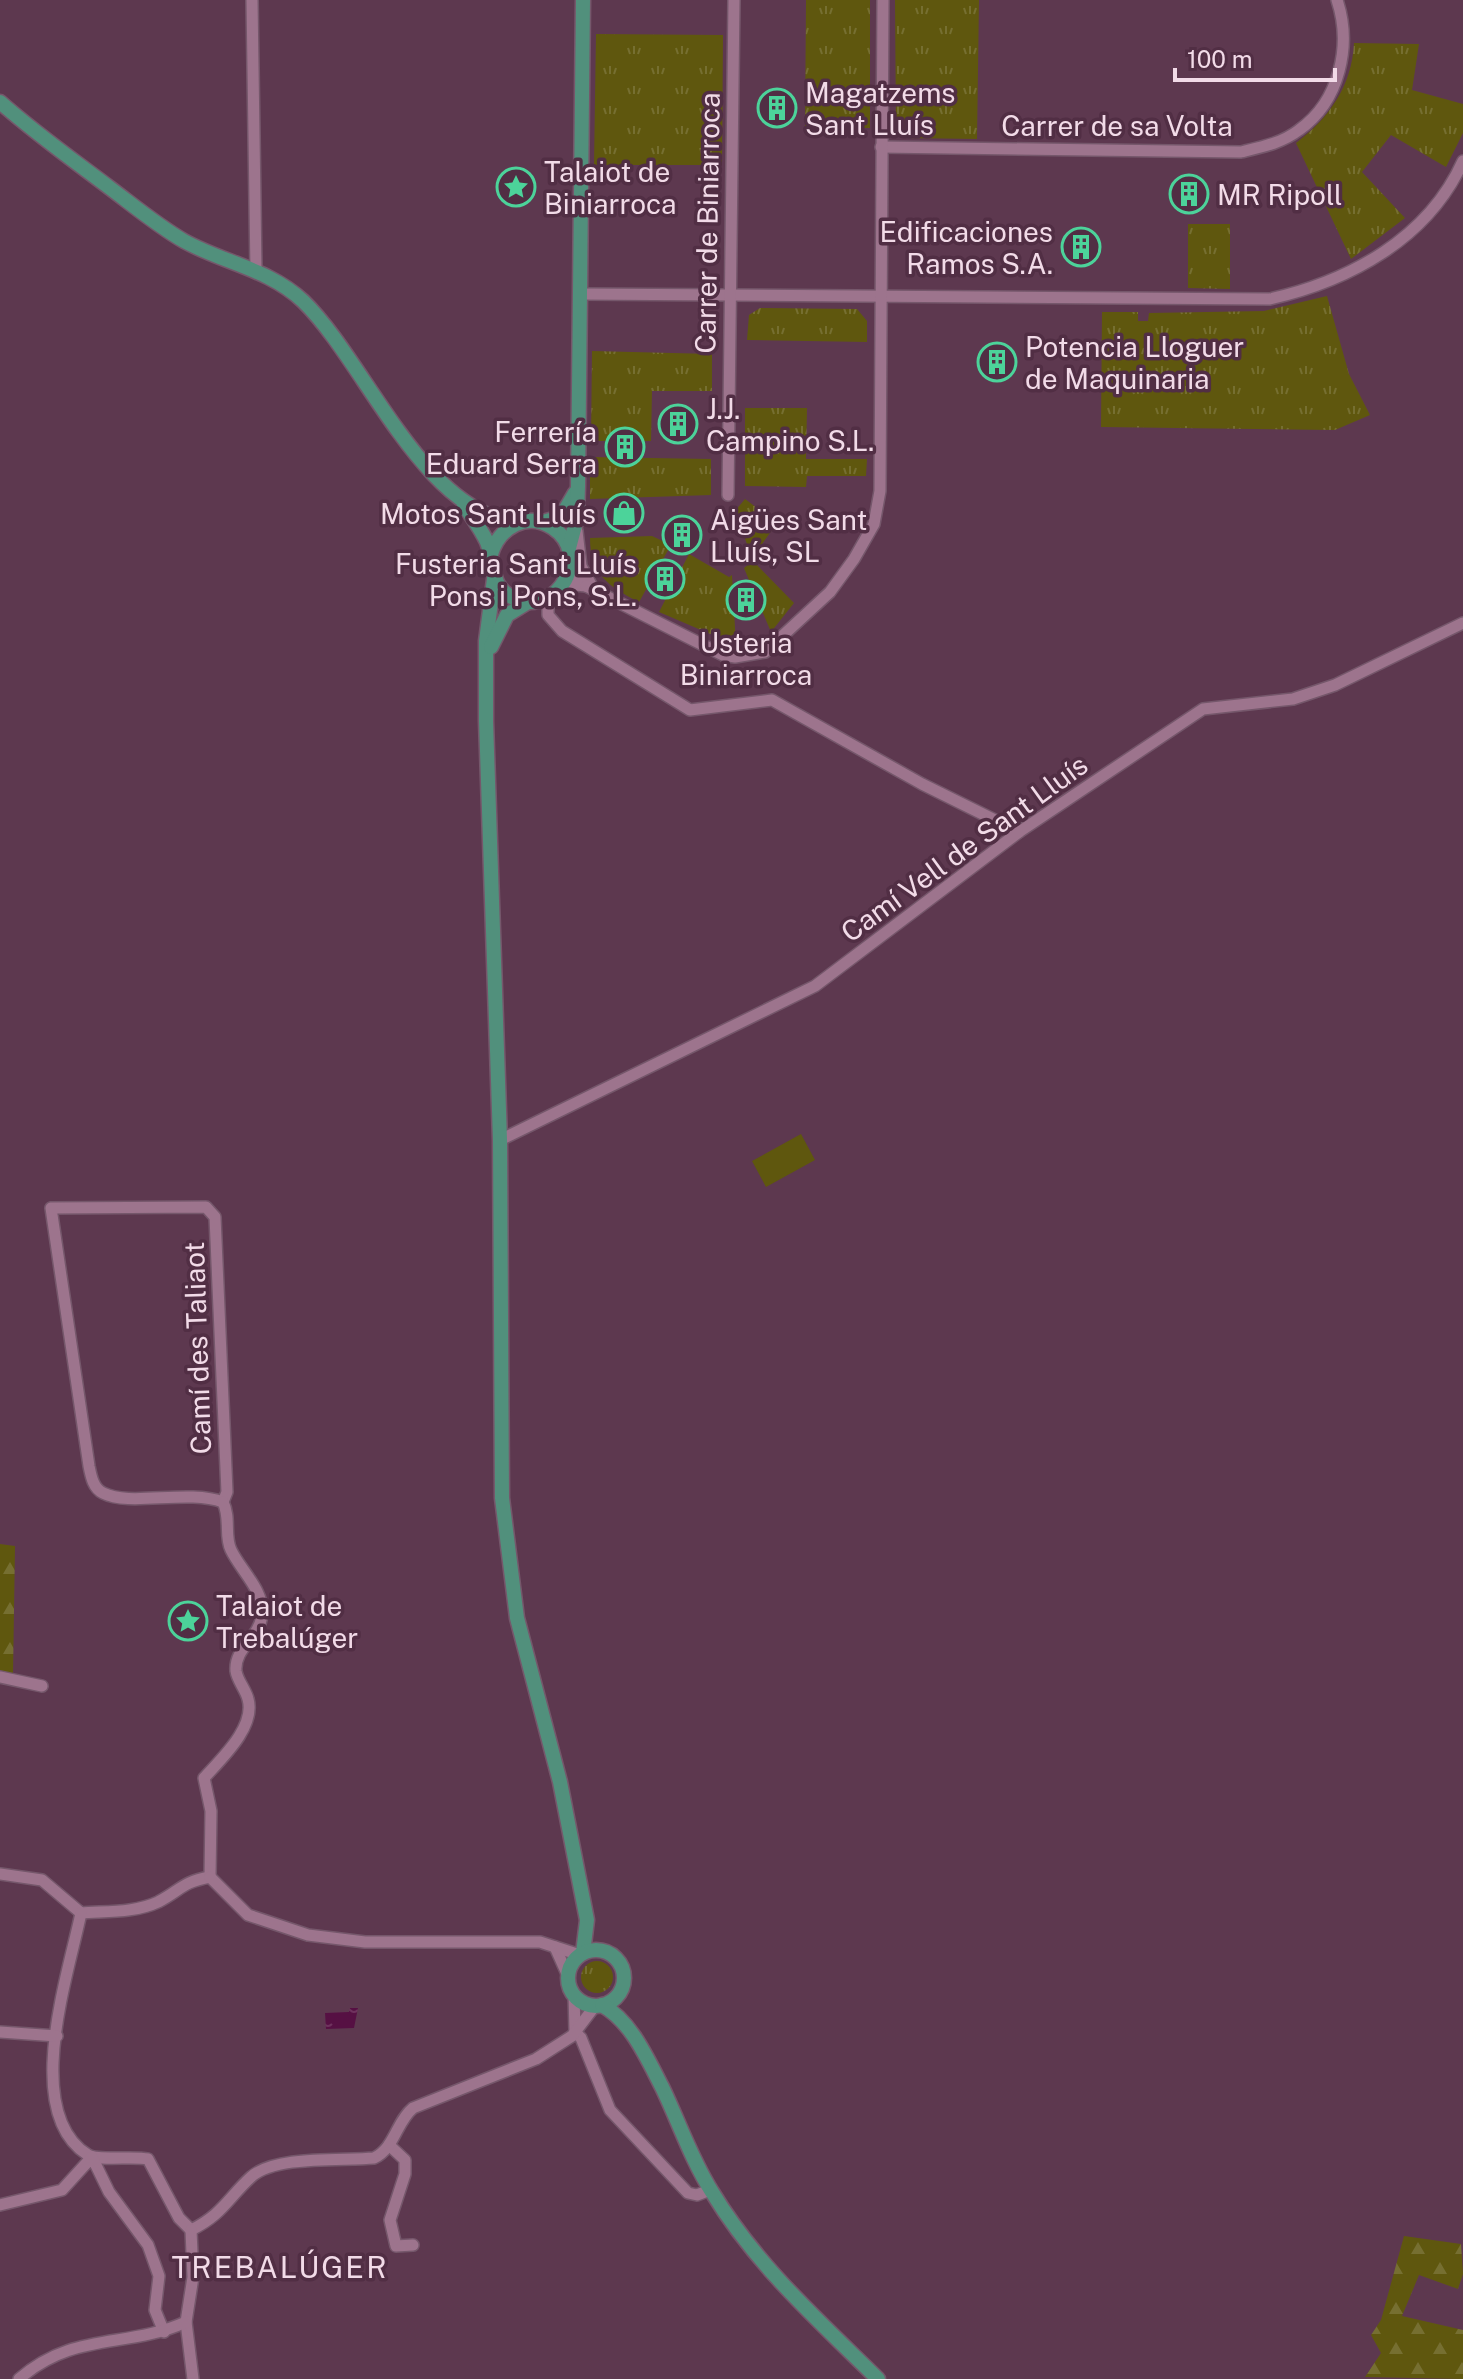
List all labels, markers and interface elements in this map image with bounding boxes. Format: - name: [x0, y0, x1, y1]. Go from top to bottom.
- scale bar: [1175, 32, 1335, 82]
- text: 100 m: [1187, 45, 1253, 73]
- place label: Magatzems Sant Lluís: [805, 76, 955, 141]
- building icon: Magatzems Sant Lluís: [756, 87, 798, 129]
- street label: Carrer de Biniarroca: [688, 92, 726, 354]
- street label: Carrer de sa Volta: [1001, 109, 1233, 142]
- place label: Talaiot de Biniarroca: [544, 155, 676, 220]
- place icon: Talaiot de Biniarroca: [495, 166, 537, 208]
- building icon: MR Ripoll: [1168, 173, 1210, 215]
- place label: MR Ripoll: [1217, 178, 1342, 211]
- place label: Edificaciones Ramos S.A.: [880, 215, 1053, 280]
- building icon: Edificaciones Ramos S.A.: [1060, 226, 1102, 268]
- place label: Potencia Lloguer de Maquinaria: [1025, 330, 1244, 395]
- building icon: Potencia Lloguer de Maquinaria: [976, 341, 1018, 383]
- place label: J.J. Campino S.L.: [706, 392, 874, 457]
- building icon: J.J. Campino S.L.: [657, 403, 699, 445]
- place label: Ferrería Eduard Serra: [426, 415, 597, 480]
- building icon: Ferrería Eduard Serra: [604, 426, 646, 468]
- shop icon: Motos Sant Lluís: [603, 492, 645, 534]
- place label: Motos Sant Lluís: [380, 497, 596, 530]
- place label: Aigües Sant Lluís, SL: [710, 503, 867, 568]
- building icon: Aigües Sant Lluís, SL: [661, 514, 703, 556]
- place label: Fusteria Sant Lluís Pons i Pons, S.L.: [395, 547, 637, 612]
- building icon: Fusteria Sant Lluís Pons i Pons, S.L.: [644, 558, 686, 600]
- building icon: Usteria Biniarroca: [725, 579, 767, 621]
- place label: Usteria Biniarroca: [680, 626, 812, 691]
- street label: Camí Vell de Sant Lluís: [834, 748, 1094, 948]
- street label: Camí des Taliaot: [177, 1241, 217, 1455]
- place label: Talaiot de Trebalúger: [216, 1589, 358, 1654]
- place icon: Talaiot de Trebalúger: [167, 1600, 209, 1642]
- district label: TREBALÚGER: [172, 2249, 388, 2285]

